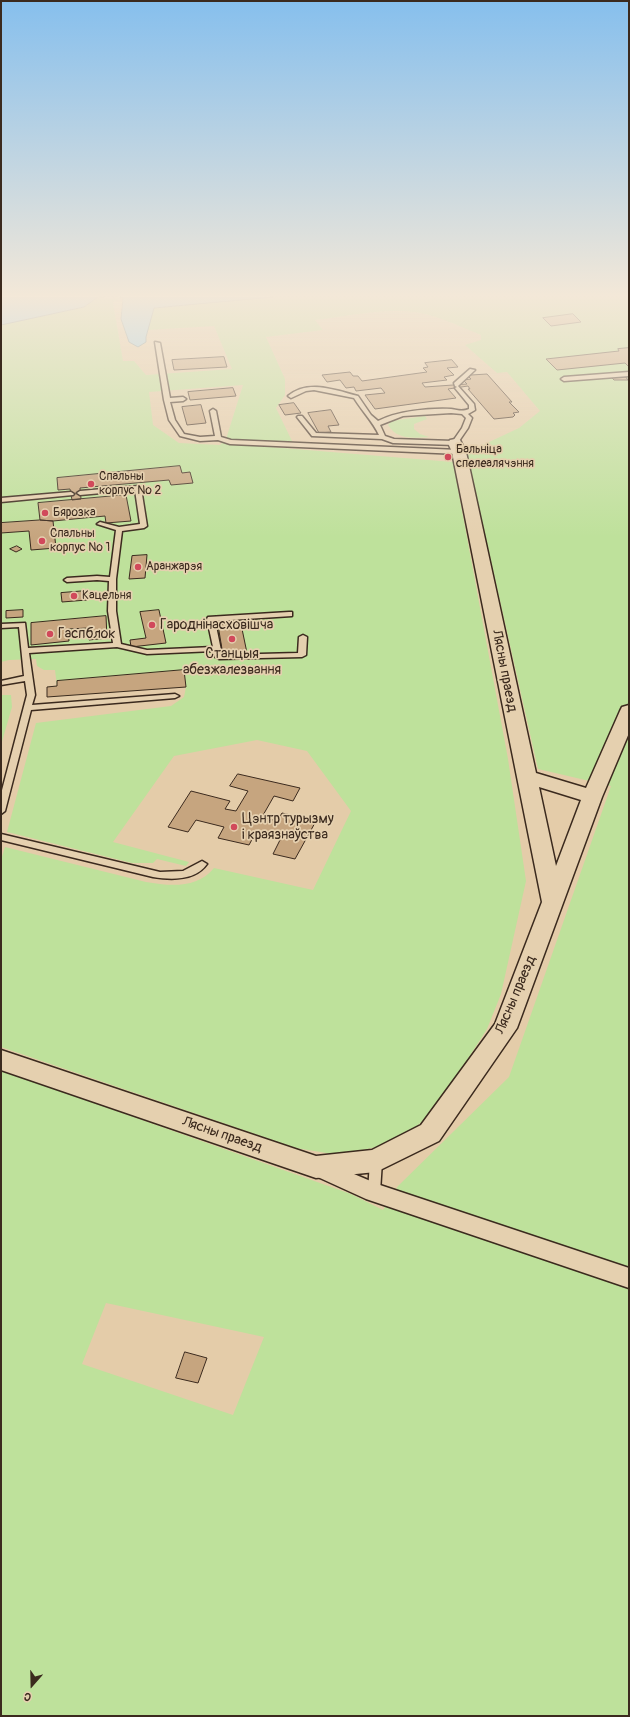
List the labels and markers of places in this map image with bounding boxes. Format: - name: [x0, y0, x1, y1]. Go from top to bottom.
- place label: Бальніца спелеалячэння: [456, 443, 534, 471]
- marker: Бальніца спелеалячэння: [443, 452, 453, 462]
- place label: Спальны корпус № 2: [99, 470, 161, 498]
- marker: Спальны корпус № 2: [86, 479, 96, 489]
- place label: Бярозка: [53, 506, 96, 520]
- marker: Бярозка: [40, 508, 50, 518]
- place label: Спальны корпус № 1: [50, 527, 110, 555]
- marker: Спальны корпус № 1: [37, 536, 47, 546]
- place label: Аранжарэя: [146, 560, 202, 574]
- marker: Аранжарэя: [133, 562, 143, 572]
- place label: Кацельня: [82, 589, 131, 603]
- marker: Кацельня: [69, 591, 79, 601]
- place label: Гароднінасховішча: [160, 617, 273, 633]
- marker: Гароднінасховішча: [147, 620, 157, 630]
- place label: Гаспблок: [58, 626, 116, 642]
- marker: Гаспблок: [45, 629, 55, 639]
- marker: Станцыя абезжалезвання: [227, 634, 237, 644]
- place label: Станцыя абезжалезвання: [183, 646, 281, 678]
- place label: Цэнтр турызму і краязнаўства: [242, 811, 334, 844]
- marker: Цэнтр турызму і краязнаўства: [229, 822, 239, 832]

